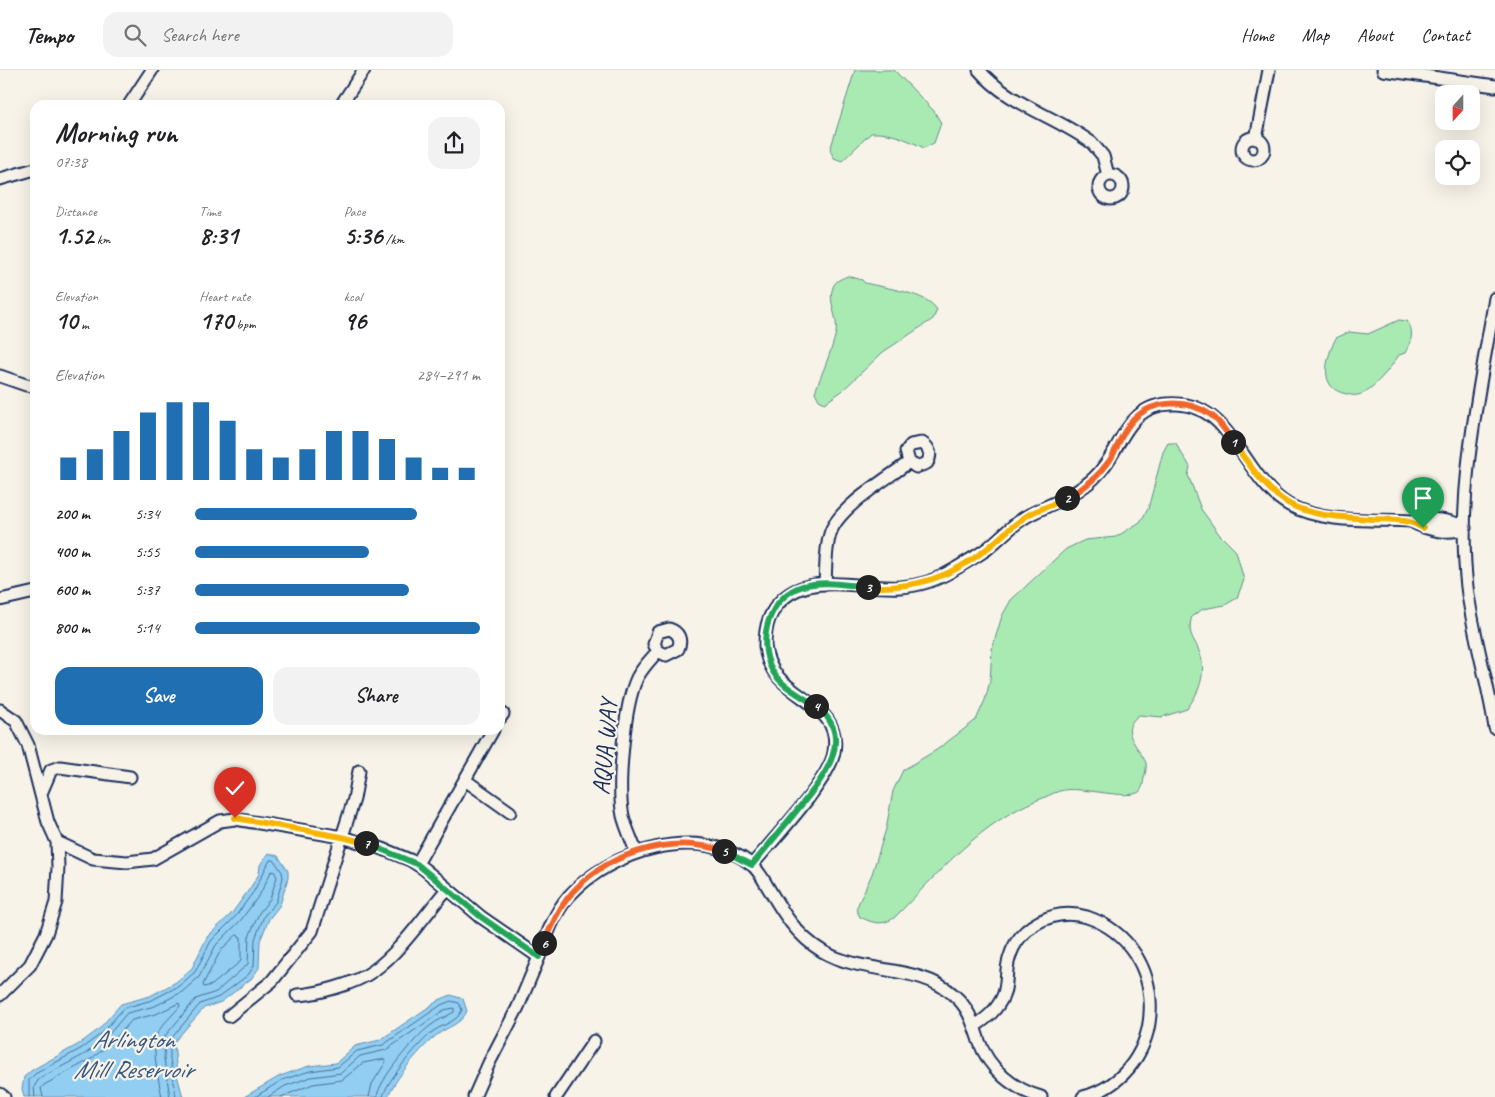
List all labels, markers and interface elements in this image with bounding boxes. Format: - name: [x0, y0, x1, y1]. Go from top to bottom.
- search box: [103, 12, 453, 57]
- text: Tempo: [25, 20, 73, 50]
- icon: search: [121, 21, 149, 49]
- text: Search here: [161, 23, 239, 47]
- text: Home: [1241, 24, 1274, 46]
- text: Map: [1302, 24, 1329, 46]
- text: About: [1357, 24, 1393, 46]
- text: Contact: [1421, 24, 1470, 46]
- north arrow: [1435, 85, 1480, 130]
- map controls: [1435, 85, 1480, 185]
- text: Morning run: [55, 115, 177, 150]
- button: share: [428, 117, 480, 169]
- button: locate: [1435, 140, 1480, 185]
- text: 07:38: [55, 152, 87, 172]
- text: Distance: [55, 203, 97, 220]
- text: Time: [199, 203, 221, 220]
- text: Pace: [344, 203, 365, 220]
- text: 1.52: [55, 220, 93, 252]
- text: 8:31: [199, 220, 238, 252]
- text: 5:36: [344, 220, 382, 252]
- text: km: [93, 231, 110, 248]
- text: /km: [382, 231, 404, 248]
- text: Elevation: [55, 288, 98, 305]
- text: Heart rate: [199, 288, 250, 305]
- text: kcal: [344, 288, 362, 305]
- text: 10: [55, 305, 78, 337]
- text: 170: [199, 305, 233, 337]
- text: 96: [344, 305, 366, 337]
- text: m: [78, 316, 89, 333]
- text: bpm: [233, 316, 256, 333]
- text: Elevation: [55, 365, 104, 385]
- text: 284–291 m: [417, 365, 480, 385]
- pin: 1: [1220, 430, 1246, 454]
- text: 1: [1230, 434, 1237, 451]
- pin: [1402, 477, 1444, 528]
- icon: arrive: [1409, 484, 1437, 512]
- pin: 2: [1054, 486, 1080, 510]
- text: 2: [1064, 490, 1071, 507]
- text: 200 m: [55, 504, 90, 524]
- text: 5:34: [135, 504, 160, 524]
- text: 400 m: [55, 542, 90, 562]
- text: 5:55: [135, 542, 160, 562]
- pin: 3: [856, 574, 880, 600]
- text: 3: [865, 579, 872, 596]
- text: 600 m: [55, 580, 90, 600]
- text: 5:37: [135, 580, 160, 600]
- text: 800 m: [55, 618, 90, 638]
- text: 5:14: [135, 618, 160, 638]
- button: Save: [55, 667, 263, 725]
- button: Share: [273, 667, 480, 725]
- street label: AQUA WAY: [585, 694, 625, 796]
- pin: 4: [804, 694, 828, 718]
- text: 4: [813, 698, 820, 715]
- pin: [214, 767, 256, 818]
- icon: check: [221, 774, 249, 802]
- pin: 7: [354, 830, 378, 856]
- text: 7: [363, 835, 370, 852]
- pin: 5: [712, 838, 736, 864]
- text: 5: [721, 843, 728, 860]
- pin: 6: [532, 930, 556, 956]
- text: 6: [541, 935, 548, 952]
- water label: Arlington Mill Reservoir: [73, 1023, 197, 1086]

